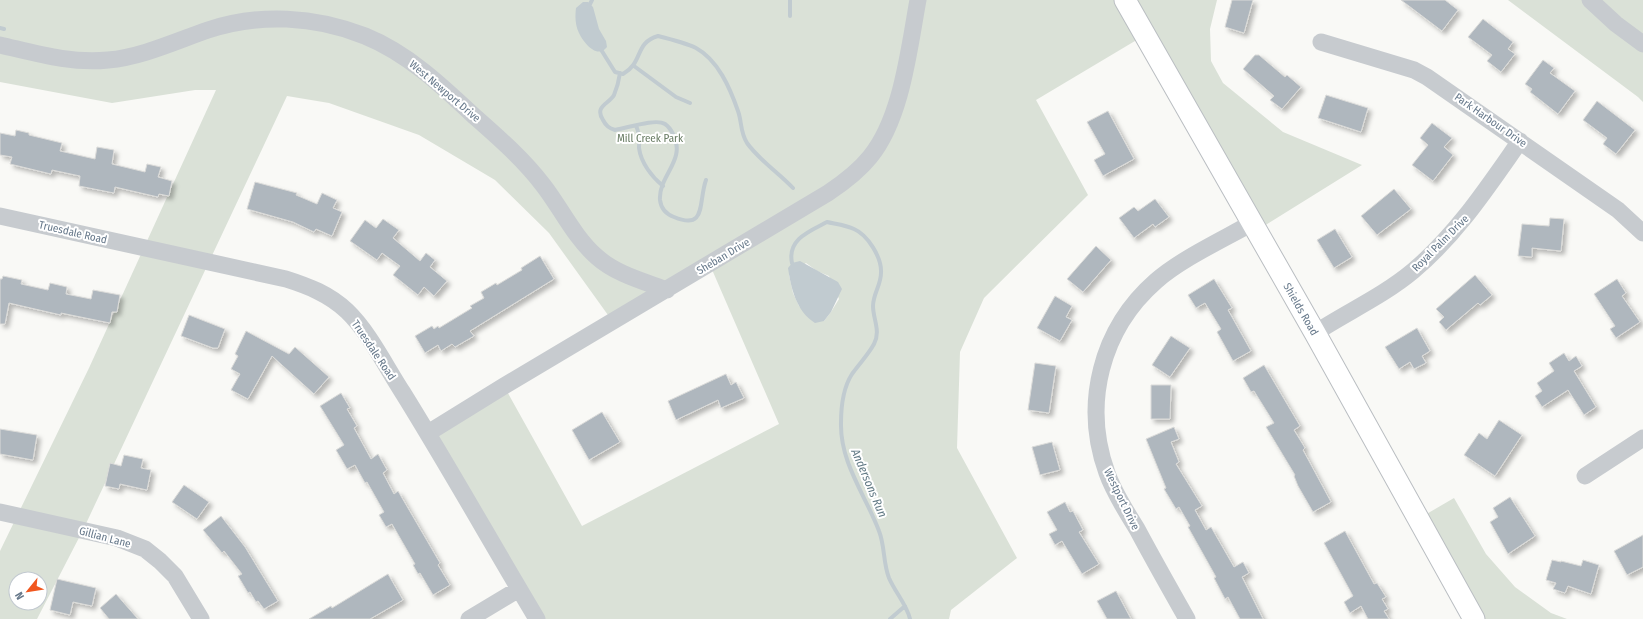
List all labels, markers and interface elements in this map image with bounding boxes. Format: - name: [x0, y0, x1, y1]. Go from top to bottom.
- street label: West Newport Drive: [407, 58, 483, 125]
- street label: Park Harbour Drive: [1452, 91, 1529, 150]
- park label: Mill Creek Park: [617, 132, 684, 145]
- street label: Royal Palm Drive: [1409, 212, 1471, 274]
- street label: Truesdale Road: [38, 218, 108, 247]
- street label: Sheban Drive: [694, 236, 752, 277]
- street label: Shields Road: [1280, 281, 1321, 338]
- street label: Truesdale Road: [349, 318, 398, 383]
- water label: Andersons Run: [848, 446, 890, 519]
- street label: Westport Drive: [1101, 466, 1142, 532]
- street label: Gillian Lane: [78, 524, 132, 551]
- north arrow: [8, 571, 48, 611]
- text: N: [12, 590, 27, 602]

